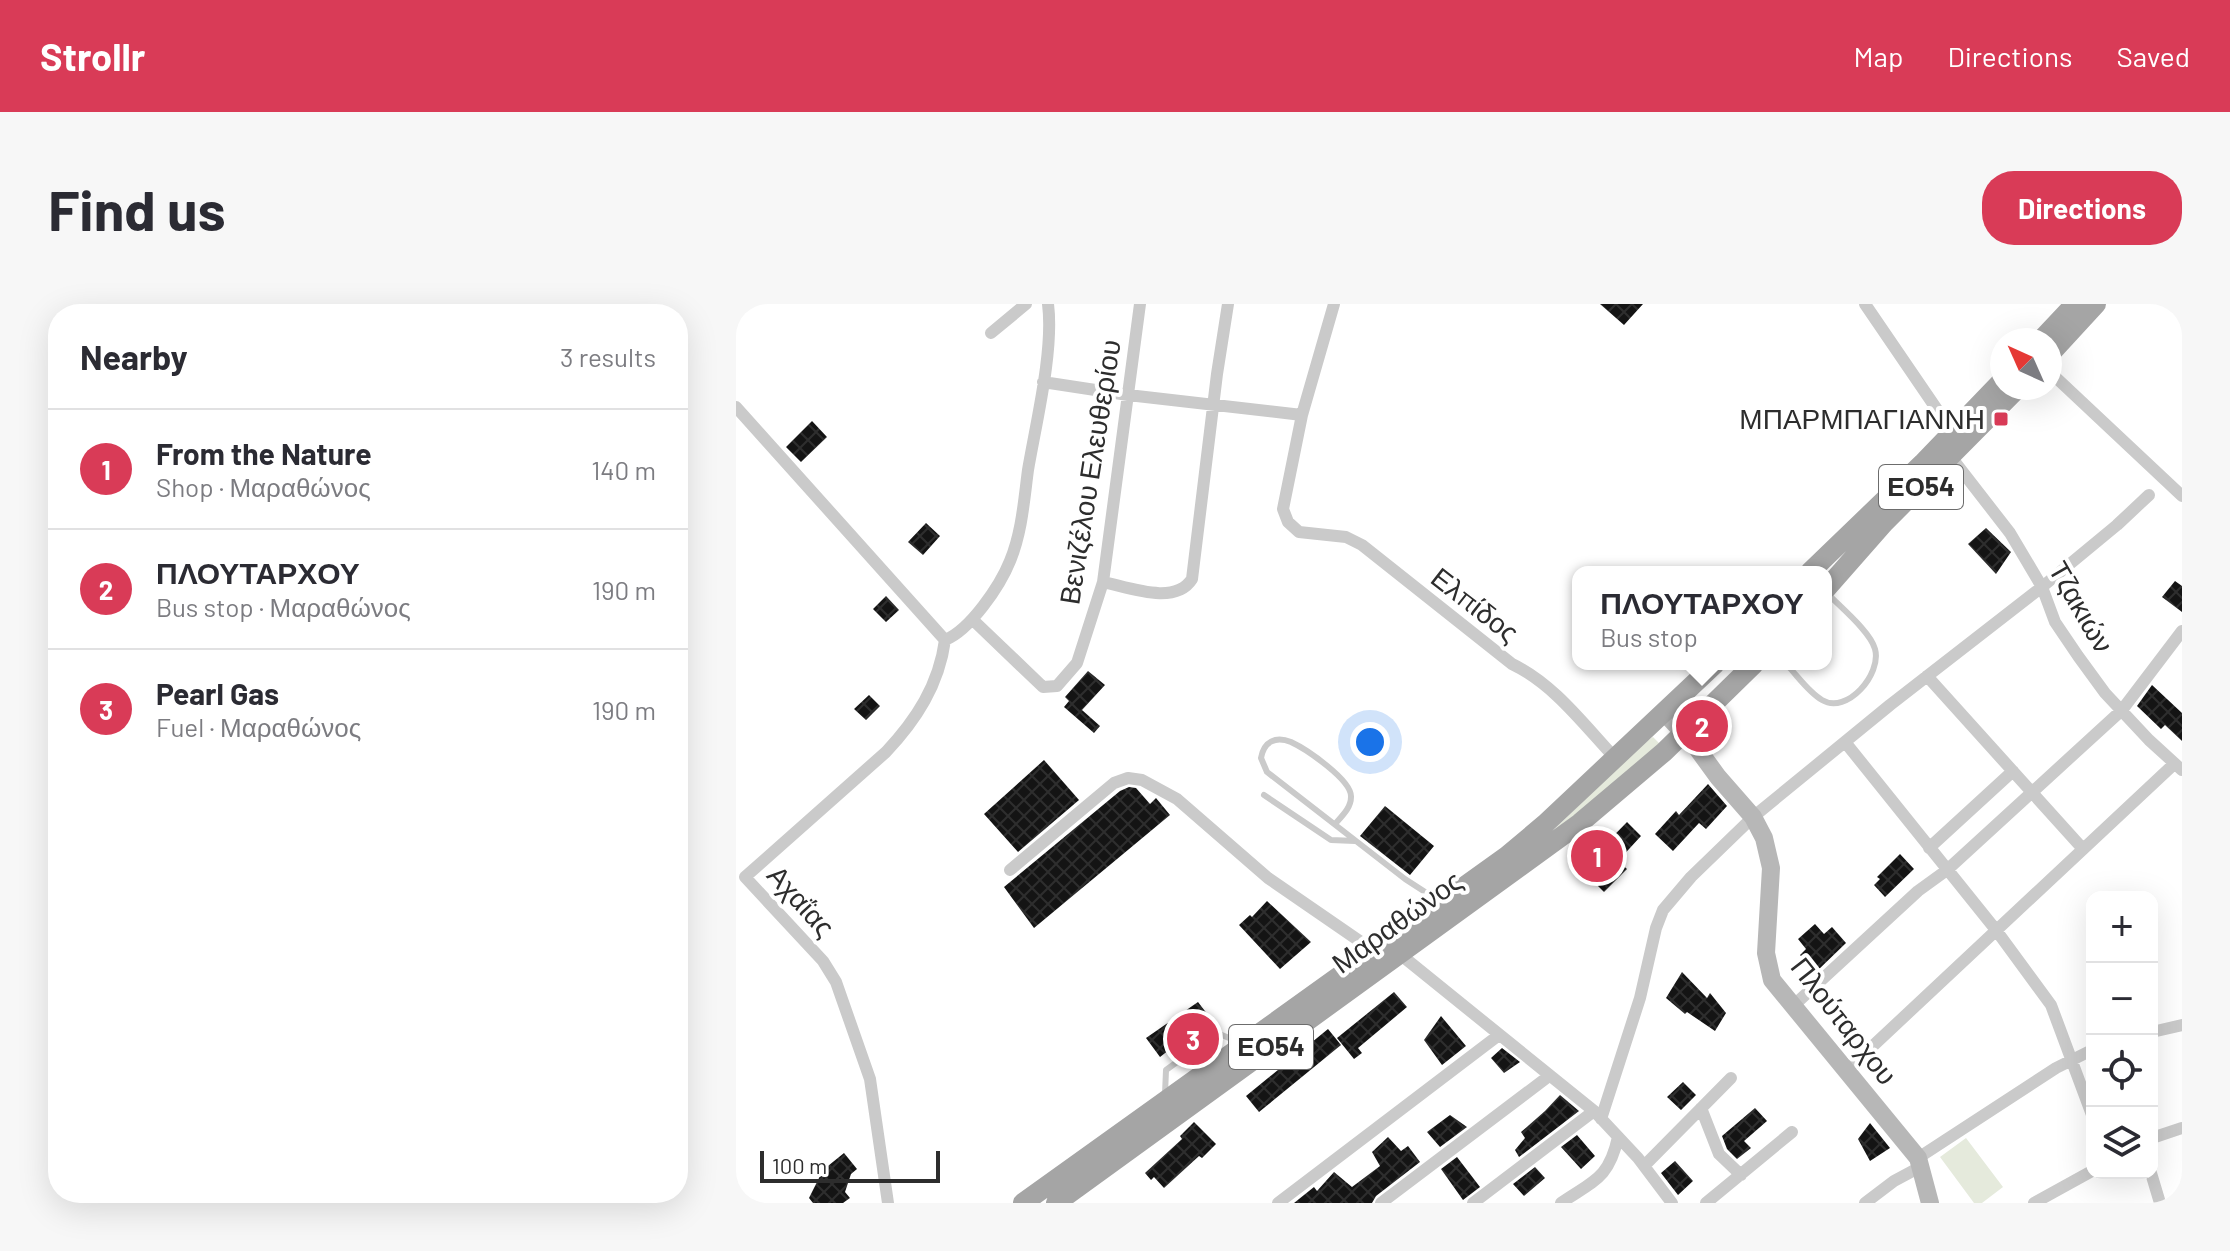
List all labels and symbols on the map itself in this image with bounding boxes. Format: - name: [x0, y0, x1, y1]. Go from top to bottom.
- north arrow: [1990, 328, 2062, 400]
- street label: Βενιζέλου Ελευθερίου: [1051, 337, 1127, 607]
- place label: ΜΠΑΡΜΠΑΓΙΑΝΝΗ: [1739, 401, 1985, 435]
- marker: ΜΠΑΡΜΠΑΓΙΑΝΝΗ: [1992, 410, 2010, 428]
- road number: ΕΟ54: [1879, 465, 1963, 509]
- street label: Τζακιών: [2042, 555, 2122, 658]
- street label: Ελπίδος: [1425, 560, 1526, 649]
- pin: 2: [1676, 696, 1728, 756]
- your location: [1350, 722, 1390, 762]
- pin: 1: [1571, 826, 1623, 886]
- street label: Αχαΐας: [761, 858, 843, 943]
- street label: Μαραθώνος: [1325, 863, 1468, 980]
- street label: Πλούταρχου: [1785, 950, 1905, 1091]
- pin: 3: [1167, 1009, 1219, 1069]
- road number: ΕΟ54: [1229, 1025, 1313, 1069]
- scale bar: [760, 1147, 940, 1183]

